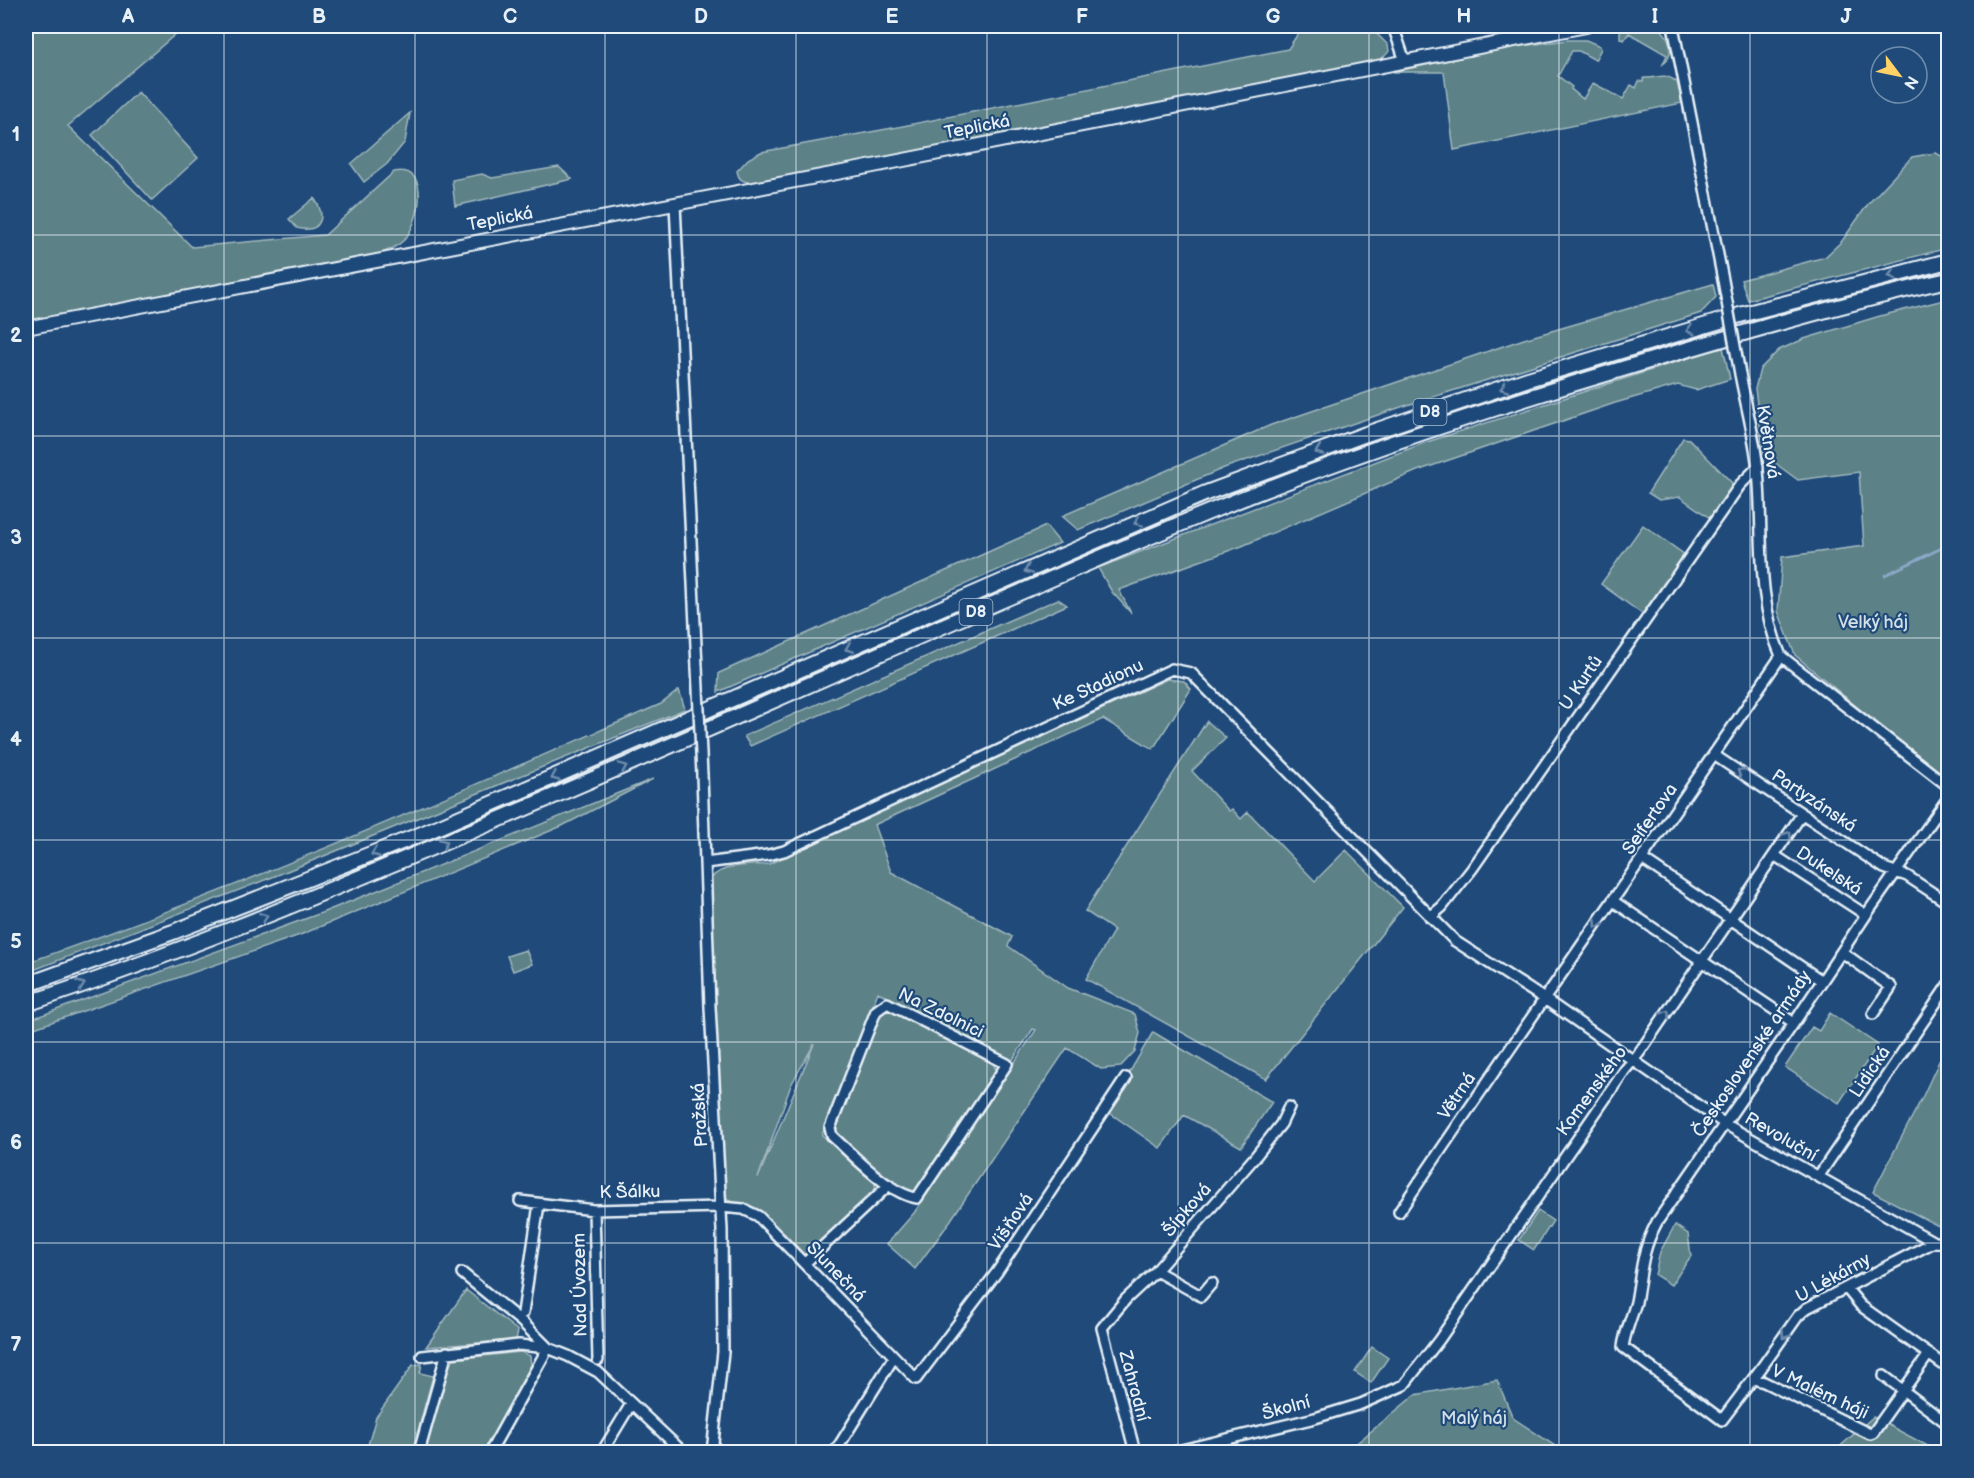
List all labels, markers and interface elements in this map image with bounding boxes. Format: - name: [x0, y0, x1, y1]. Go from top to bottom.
- text: A: [121, 5, 135, 29]
- text: B: [312, 5, 326, 29]
- text: C: [503, 5, 517, 29]
- text: D: [694, 5, 708, 29]
- text: E: [886, 5, 899, 29]
- text: F: [1076, 5, 1088, 29]
- text: G: [1266, 5, 1281, 29]
- text: H: [1457, 5, 1471, 29]
- text: I: [1652, 5, 1658, 29]
- text: J: [1841, 5, 1853, 29]
- north arrow: [1869, 45, 1929, 105]
- text: N: [1899, 72, 1922, 92]
- street label: Teplická: [942, 110, 1012, 144]
- text: 1: [12, 123, 20, 147]
- street label: Teplická: [465, 202, 535, 236]
- one-way arrow: [1887, 268, 1897, 281]
- one-way arrow: [1685, 323, 1696, 335]
- text: 2: [10, 324, 22, 348]
- one-way arrow: [1499, 380, 1510, 393]
- road number: D8: [1414, 399, 1446, 425]
- street label: Květnová: [1752, 404, 1784, 480]
- one-way arrow: [1314, 444, 1325, 457]
- one-way arrow: [1133, 515, 1144, 527]
- text: 3: [10, 526, 22, 550]
- one-way arrow: [1023, 563, 1034, 575]
- road number: D8: [960, 599, 992, 625]
- park label: Velký háj: [1838, 612, 1908, 633]
- one-way arrow: [844, 640, 855, 652]
- street label: U Kurtů: [1555, 652, 1607, 714]
- street label: Ke Stadionu: [1049, 655, 1147, 715]
- text: 4: [10, 728, 22, 752]
- one-way arrow: [617, 762, 628, 774]
- street label: Partyzánská: [1768, 765, 1860, 837]
- one-way arrow: [1737, 768, 1747, 780]
- one-way arrow: [551, 770, 562, 782]
- street label: Seifertova: [1618, 779, 1682, 859]
- one-way arrow: [1781, 831, 1792, 842]
- one-way arrow: [438, 838, 449, 850]
- street label: Dukelská: [1792, 842, 1866, 900]
- one-way arrow: [371, 846, 382, 858]
- one-way arrow: [257, 912, 268, 924]
- one-way arrow: [1594, 917, 1605, 928]
- text: 5: [10, 930, 22, 954]
- street label: Československé armády: [1687, 965, 1816, 1141]
- one-way arrow: [75, 979, 86, 992]
- street label: Na Zdolnici: [895, 983, 987, 1043]
- one-way arrow: [1659, 1009, 1670, 1020]
- street label: Komenského: [1552, 1042, 1632, 1140]
- street label: Lidická: [1845, 1042, 1895, 1102]
- street label: Větrná: [1434, 1069, 1480, 1123]
- street label: Pražská: [688, 1082, 712, 1148]
- street label: Revoluční: [1741, 1108, 1822, 1167]
- text: 6: [10, 1131, 22, 1155]
- street label: Šípková: [1157, 1178, 1216, 1241]
- street label: K Šálku: [599, 1180, 661, 1203]
- street label: Višňová: [984, 1189, 1038, 1255]
- street label: Nad Úvozem: [567, 1233, 591, 1337]
- street label: Slunečná: [802, 1237, 870, 1307]
- street label: U Lékárny: [1792, 1248, 1875, 1307]
- one-way arrow: [1780, 1329, 1792, 1339]
- text: 7: [10, 1333, 22, 1357]
- street label: Zahradní: [1114, 1347, 1154, 1424]
- street label: V Malém háji: [1768, 1360, 1872, 1424]
- street label: Školní: [1259, 1390, 1313, 1425]
- park label: Malý háj: [1441, 1408, 1507, 1429]

